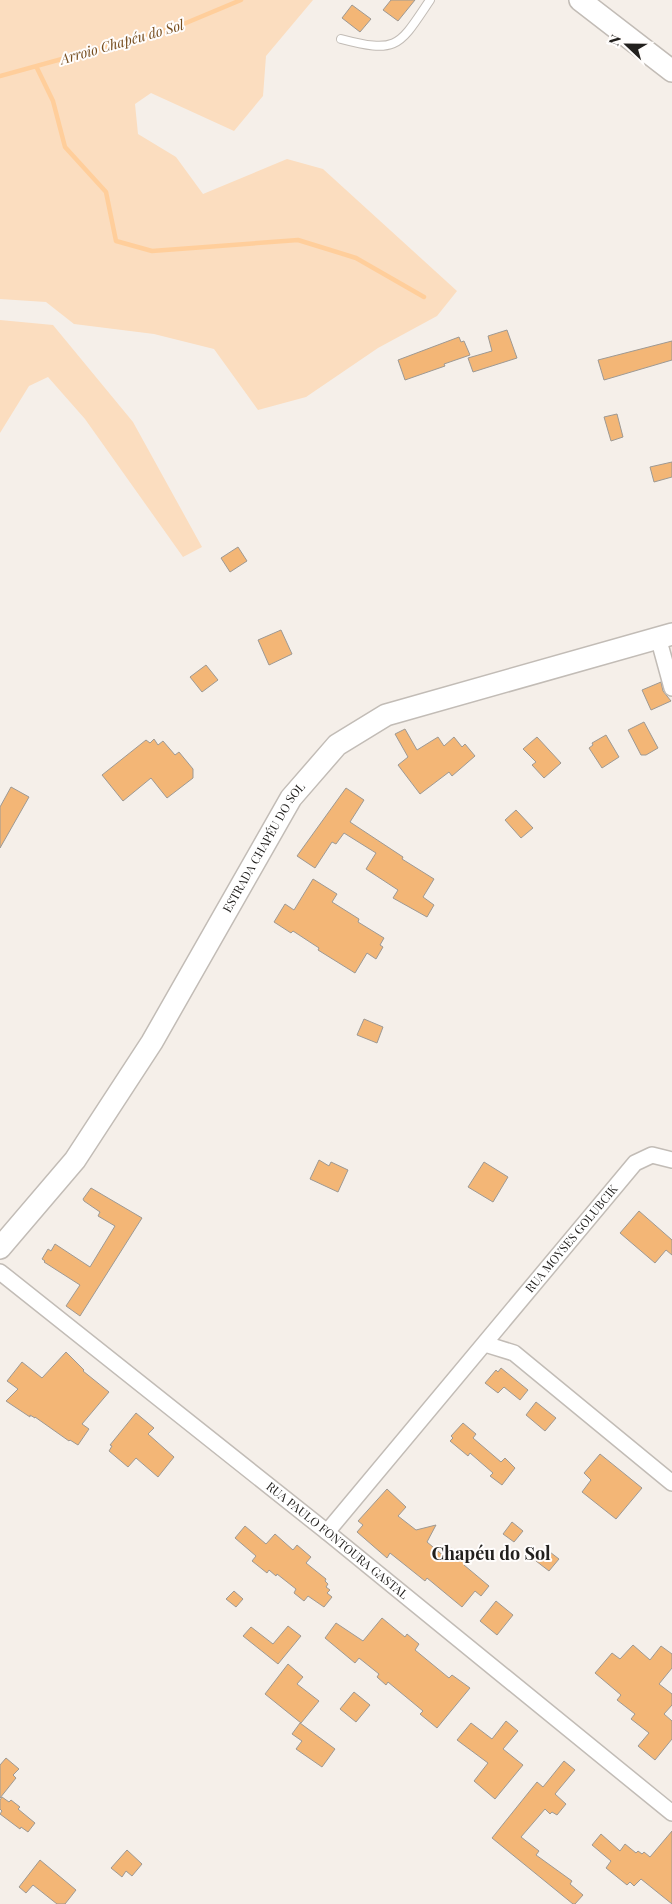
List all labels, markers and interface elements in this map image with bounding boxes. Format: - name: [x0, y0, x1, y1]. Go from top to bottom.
- water label: Arroio Chapéu do Sol: [56, 14, 187, 69]
- north arrow: [602, 20, 652, 70]
- text: N: [604, 32, 625, 48]
- street label: ESTRADA CHAPÉU DO SOL: [219, 779, 308, 915]
- street label: RUA MOYSES GOLUBCIK: [521, 1181, 621, 1295]
- street label: RUA PAULO FONTOURA GASTAL: [263, 1478, 412, 1602]
- district label: Chapéu do Sol: [431, 1541, 551, 1565]

